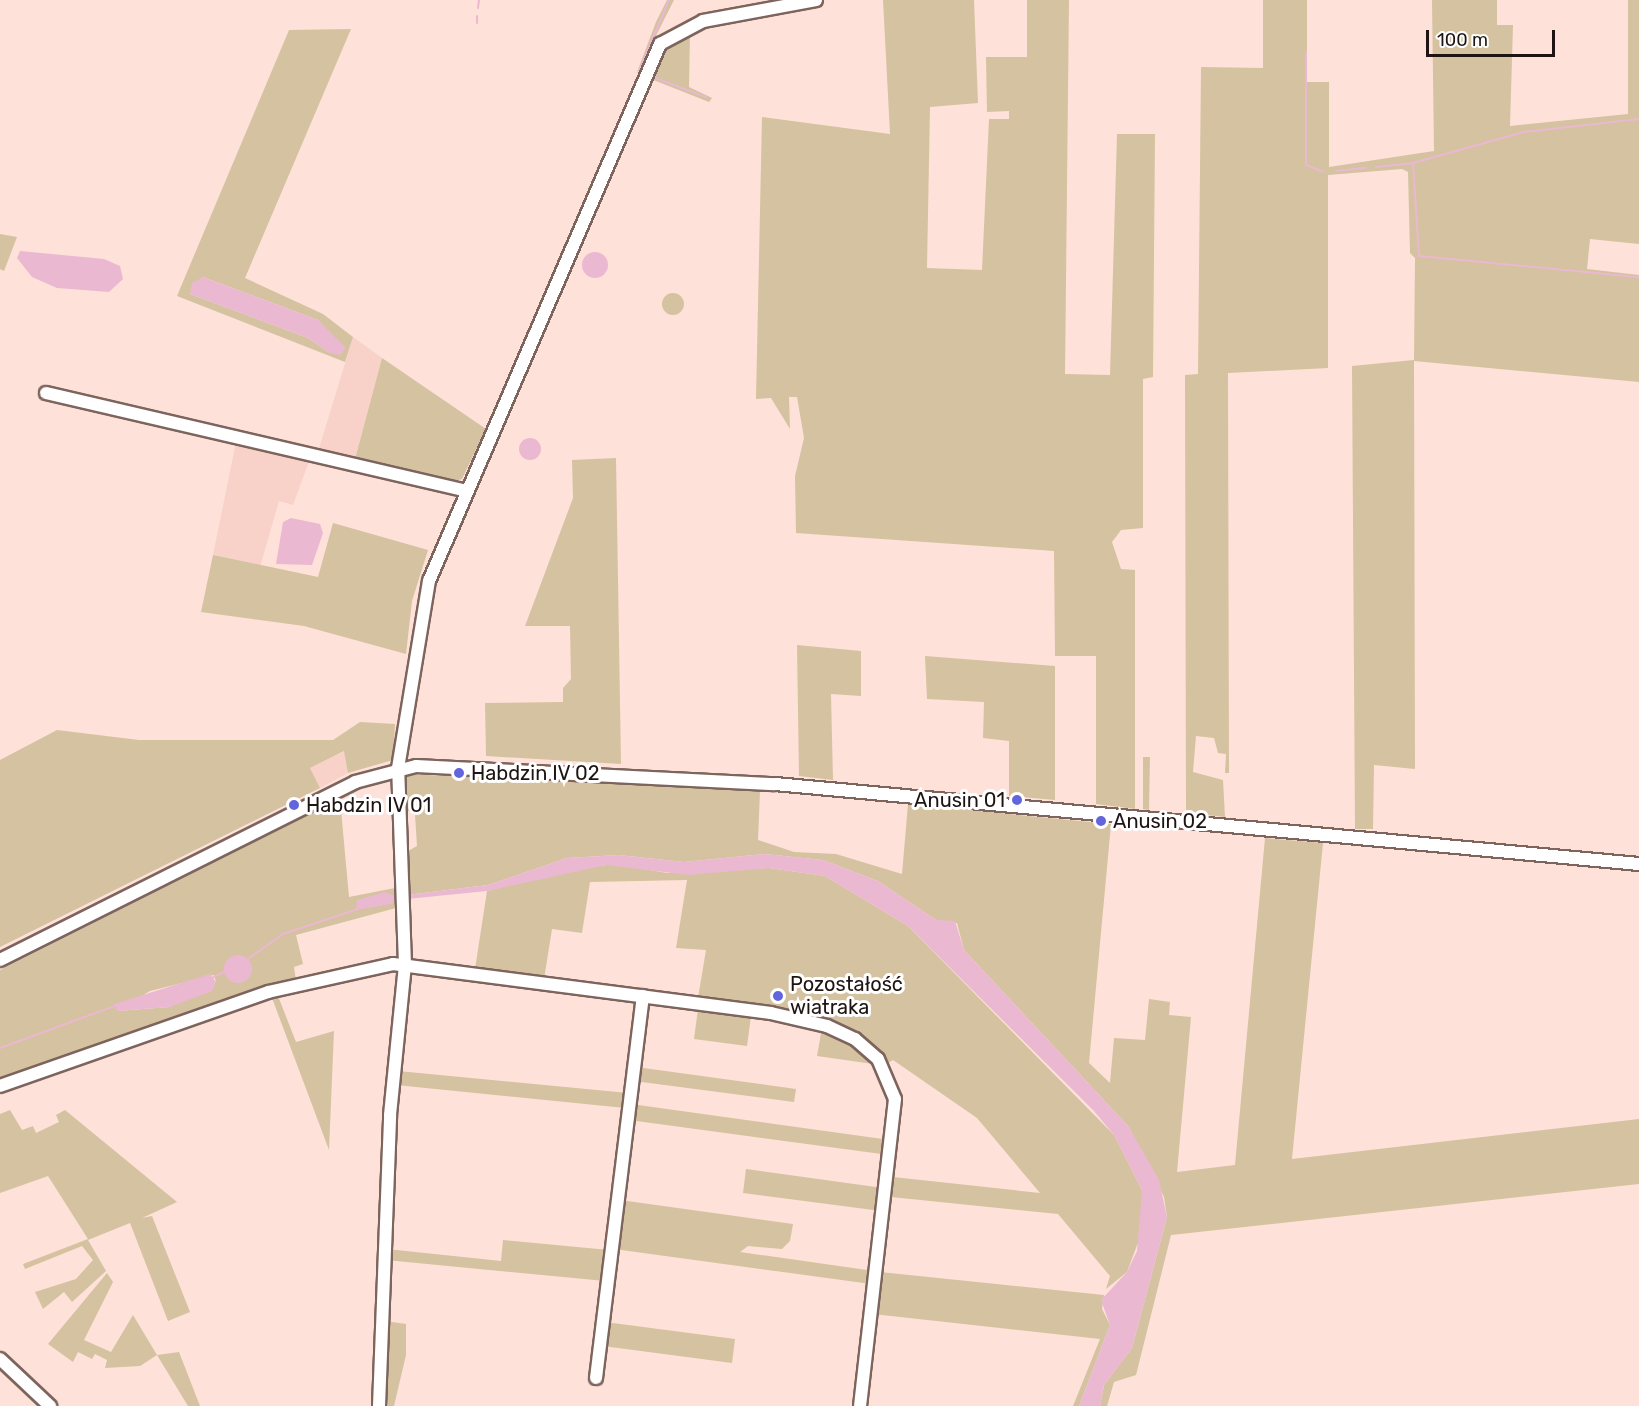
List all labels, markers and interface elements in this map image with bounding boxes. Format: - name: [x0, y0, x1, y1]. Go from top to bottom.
- scale bar: [1429, 18, 1558, 56]
- text: 100 m: [1437, 29, 1488, 51]
- place label: Habdzin IV 02: [471, 761, 600, 785]
- marker: Habdzin IV 02: [452, 766, 466, 780]
- place label: Anusin 01: [914, 788, 1005, 812]
- place label: Habdzin IV 01: [306, 793, 432, 817]
- marker: Anusin 01: [1010, 793, 1024, 807]
- marker: Habdzin IV 01: [287, 798, 301, 812]
- place label: Anusin 02: [1113, 809, 1207, 833]
- marker: Anusin 02: [1094, 814, 1108, 828]
- place label: Pozostałość wiatraka: [790, 972, 903, 1019]
- marker: Pozostałość wiatraka: [771, 989, 785, 1003]

